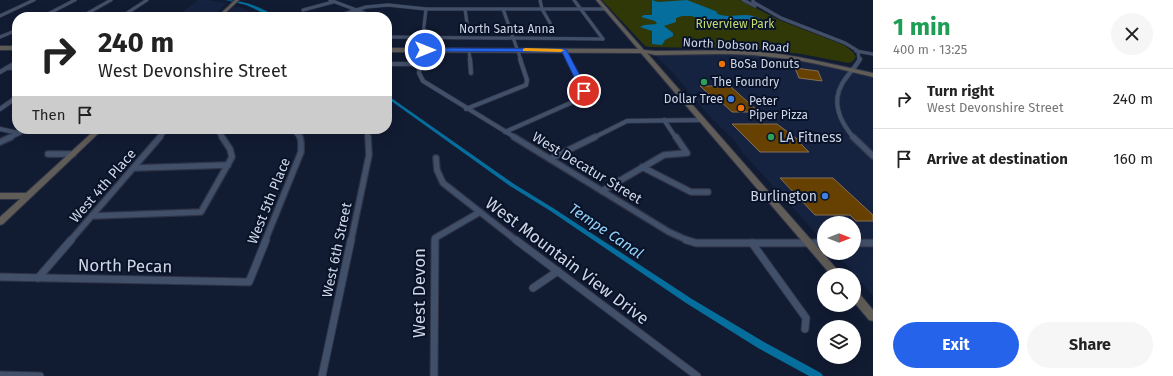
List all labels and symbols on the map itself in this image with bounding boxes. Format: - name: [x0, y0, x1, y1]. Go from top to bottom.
- park label: Riverview Park: [696, 17, 775, 31]
- street label: North Santa Anna: [459, 22, 555, 36]
- position arrow: [404, 29, 446, 71]
- street label: North Dobson Road: [682, 35, 790, 55]
- place label: BoSa Donuts: [730, 57, 800, 71]
- marker: BoSa Donuts: [717, 59, 727, 69]
- pin: [567, 74, 601, 108]
- place label: The Foundry: [712, 75, 779, 89]
- marker: The Foundry: [699, 77, 709, 87]
- place label: Dollar Tree: [664, 92, 723, 106]
- marker: Dollar Tree: [726, 94, 736, 104]
- place label: Peter Piper Pizza: [749, 94, 808, 122]
- marker: Peter Piper Pizza: [736, 103, 746, 113]
- street label: West Decatur Street: [529, 128, 646, 208]
- place label: LA Fitness: [779, 129, 842, 146]
- marker: LA Fitness: [766, 132, 776, 142]
- street label: West 4th Place: [66, 146, 140, 226]
- street label: West 5th Place: [244, 155, 294, 247]
- place label: Burlington: [750, 188, 817, 205]
- marker: Burlington: [820, 191, 830, 201]
- street label: West Mountain View Drive: [481, 193, 653, 329]
- street label: West 6th Street: [319, 200, 356, 299]
- water label: Tempe Canal: [565, 200, 647, 262]
- north arrow: [817, 216, 861, 260]
- street label: West Devon: [409, 248, 430, 338]
- street label: North Pecan: [78, 255, 172, 277]

